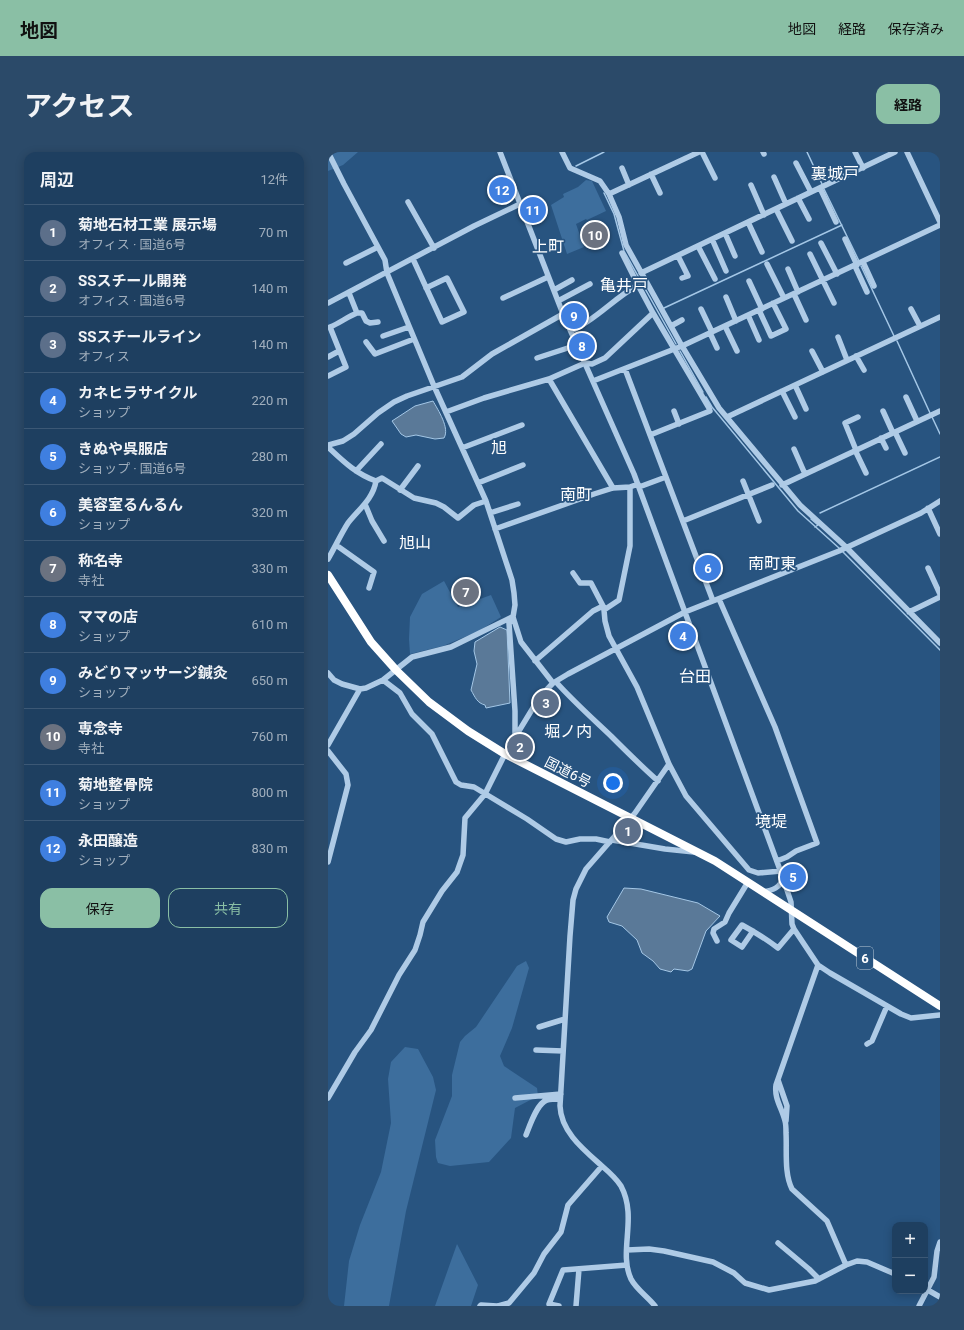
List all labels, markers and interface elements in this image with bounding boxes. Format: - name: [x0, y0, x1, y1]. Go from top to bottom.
- text: 地図: [20, 19, 58, 42]
- text: 地図: [788, 21, 816, 37]
- text: 経路: [838, 21, 866, 37]
- text: 保存済み: [888, 21, 944, 37]
- button: 経路: [876, 84, 940, 124]
- text: アクセス: [24, 90, 135, 123]
- district label: 裏城戸: [811, 164, 859, 183]
- text: 周辺: [40, 170, 74, 190]
- text: 12件: [260, 172, 288, 187]
- pin: 12: [489, 175, 515, 205]
- pin: 11: [520, 195, 546, 225]
- text: 菊地石材工業 展示場: [78, 216, 217, 234]
- pin: 10: [582, 220, 608, 250]
- text: 1: [49, 225, 57, 240]
- text: 70 m: [259, 225, 288, 240]
- text: オフィス · 国道6号: [78, 237, 186, 252]
- district label: 上町: [532, 237, 564, 256]
- text: SSスチール開発: [78, 272, 186, 290]
- district label: 亀井戸: [600, 276, 648, 295]
- text: 2: [49, 281, 57, 296]
- text: 140 m: [251, 281, 288, 296]
- text: オフィス · 国道6号: [78, 293, 186, 308]
- pin: 9: [561, 301, 587, 331]
- text: SSスチールライン: [78, 328, 201, 346]
- pin: 8: [569, 331, 595, 361]
- text: 3: [49, 337, 57, 352]
- text: 140 m: [251, 337, 288, 352]
- text: オフィス: [78, 349, 130, 364]
- text: カネヒラサイクル: [78, 384, 197, 402]
- text: 4: [49, 393, 57, 408]
- text: 220 m: [251, 393, 288, 408]
- text: ショップ: [78, 405, 130, 420]
- district label: 旭: [491, 438, 507, 457]
- text: きぬや呉服店: [78, 440, 168, 458]
- text: 5: [49, 449, 57, 464]
- text: 280 m: [251, 449, 288, 464]
- text: ショップ · 国道6号: [78, 461, 186, 476]
- district label: 南町: [560, 485, 592, 504]
- text: 美容室るんるん: [78, 496, 183, 514]
- text: 6: [49, 505, 57, 520]
- text: 320 m: [251, 505, 288, 520]
- text: ショップ: [78, 517, 130, 532]
- district label: 旭山: [399, 533, 431, 552]
- text: 称名寺: [78, 552, 123, 570]
- pin: 6: [695, 553, 721, 583]
- district label: 南町東: [748, 554, 796, 573]
- text: 7: [49, 561, 57, 576]
- text: 330 m: [251, 561, 288, 576]
- text: 寺社: [78, 573, 104, 588]
- pin: 7: [453, 577, 479, 607]
- text: ママの店: [78, 608, 138, 626]
- text: 8: [49, 617, 57, 632]
- text: 610 m: [251, 617, 288, 632]
- pin: 4: [670, 621, 696, 651]
- text: ショップ: [78, 629, 130, 644]
- text: みどりマッサージ鍼灸: [78, 664, 228, 682]
- district label: 台田: [679, 667, 711, 686]
- text: 9: [49, 673, 57, 688]
- text: 650 m: [251, 673, 288, 688]
- text: ショップ: [78, 685, 130, 700]
- pin: 3: [533, 688, 559, 718]
- text: 専念寺: [78, 720, 123, 738]
- district label: 堀ノ内: [544, 722, 592, 741]
- text: 10: [46, 729, 60, 744]
- text: 760 m: [251, 729, 288, 744]
- pin: 2: [507, 732, 533, 762]
- text: 寺社: [78, 741, 104, 756]
- street label: 国道6号: [542, 754, 594, 790]
- your location: [603, 773, 623, 793]
- text: 菊地整骨院: [78, 776, 153, 794]
- text: 11: [46, 785, 60, 800]
- text: 800 m: [251, 785, 288, 800]
- text: ショップ: [78, 797, 130, 812]
- district label: 境堤: [755, 812, 787, 831]
- pin: 1: [615, 816, 641, 846]
- text: 永田醸造: [78, 832, 138, 850]
- text: 12: [46, 841, 60, 856]
- text: 830 m: [251, 841, 288, 856]
- text: ショップ: [78, 853, 130, 868]
- pin: 5: [780, 862, 806, 892]
- button: 保存: [40, 888, 160, 928]
- button: 共有: [168, 888, 288, 928]
- road number: 6: [857, 947, 873, 969]
- map controls: [892, 1222, 928, 1294]
- button: +: [892, 1222, 928, 1258]
- button: −: [892, 1258, 928, 1294]

